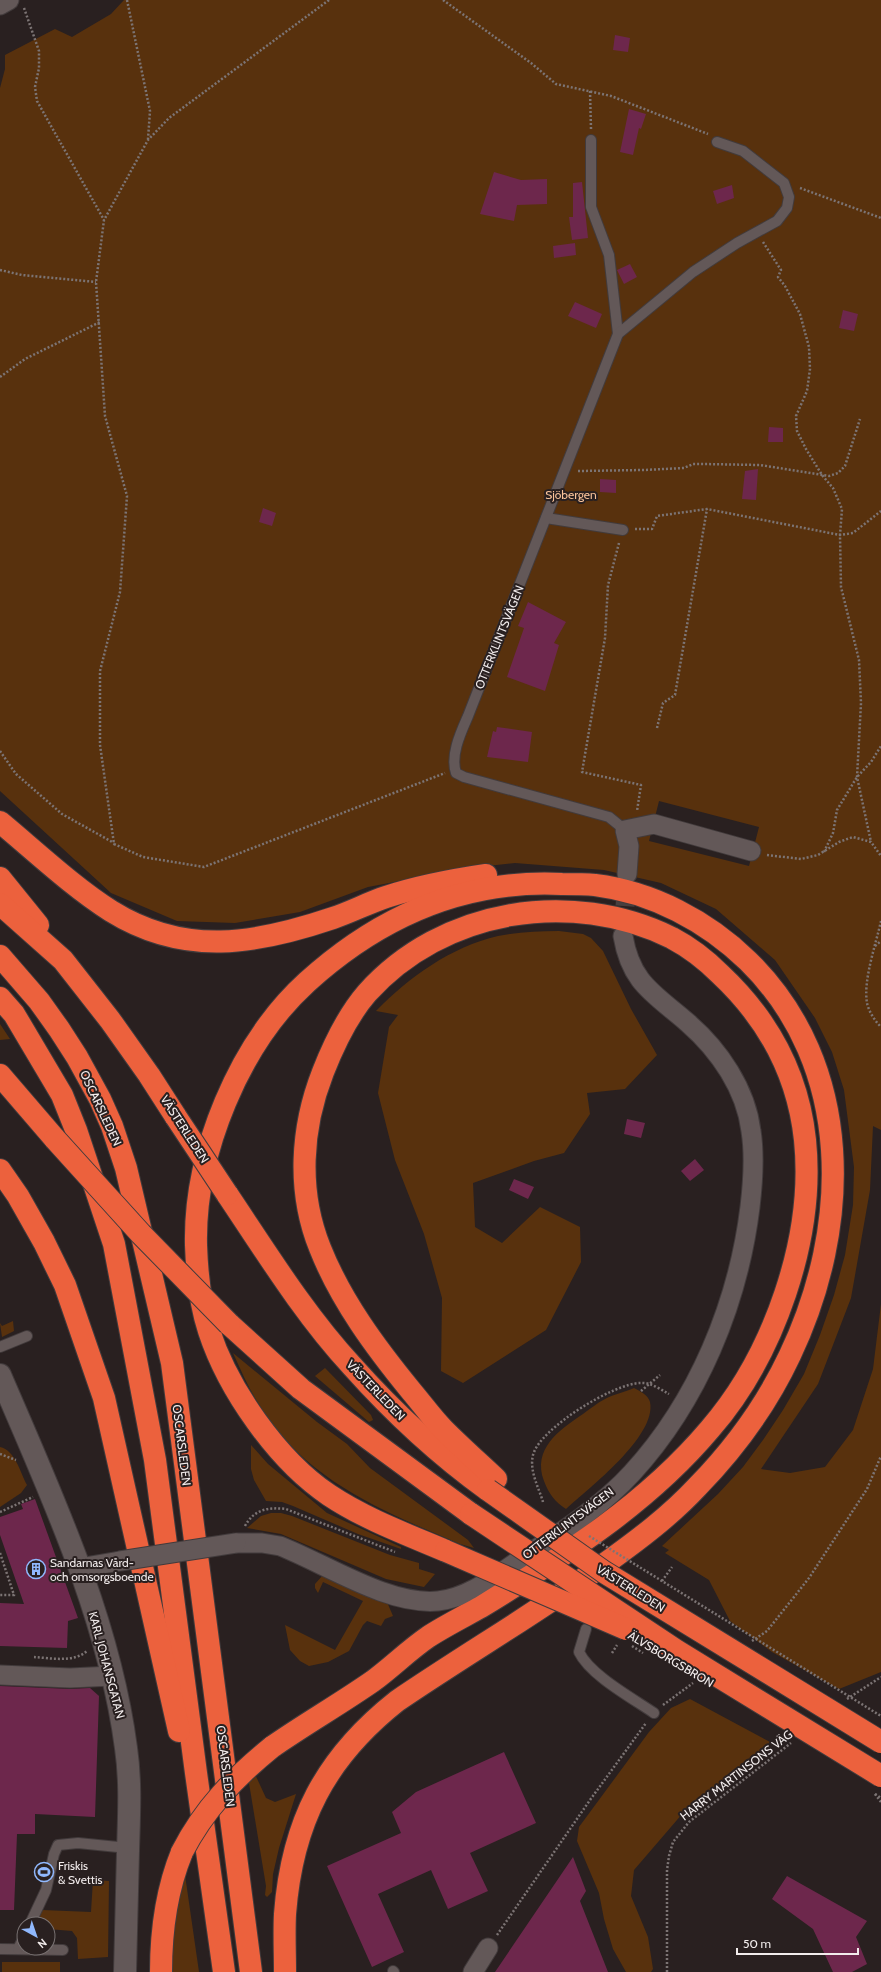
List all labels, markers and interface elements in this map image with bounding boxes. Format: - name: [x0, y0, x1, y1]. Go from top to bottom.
- park label: Sjöbergen: [545, 487, 597, 502]
- street label: OTTERKLINTSVÄGEN: [471, 583, 527, 691]
- street label: OSCARSLEDEN: [77, 1068, 125, 1148]
- street label: VÄSTERLEDEN: [157, 1092, 213, 1166]
- street label: VÄSTERLEDEN: [344, 1357, 408, 1423]
- street label: OSCARSLEDEN: [170, 1404, 194, 1486]
- street label: OTTERKLINTSVÄGEN: [519, 1484, 617, 1562]
- place label: Sandarnas Vård- och omsorgsboende: [50, 1555, 154, 1584]
- building icon: Sandarnas Vård- och omsorgsboende: [25, 1558, 47, 1580]
- street label: VÄSTERLEDEN: [594, 1561, 668, 1615]
- street label: KARL JOHANSGATAN: [86, 1610, 128, 1720]
- street label: ÄLVSBORGSBRON: [625, 1628, 717, 1690]
- street label: OSCARSLEDEN: [214, 1725, 238, 1807]
- street label: HARRY MARTINSONS VÄG: [677, 1727, 795, 1823]
- place label: Friskis & Svettis: [58, 1858, 102, 1887]
- sports icon: Friskis & Svettis: [33, 1861, 55, 1883]
- north arrow: [16, 1916, 56, 1956]
- scale bar: [737, 1930, 858, 1956]
- text: N: [35, 1936, 50, 1952]
- text: 50 m: [743, 1936, 771, 1951]

